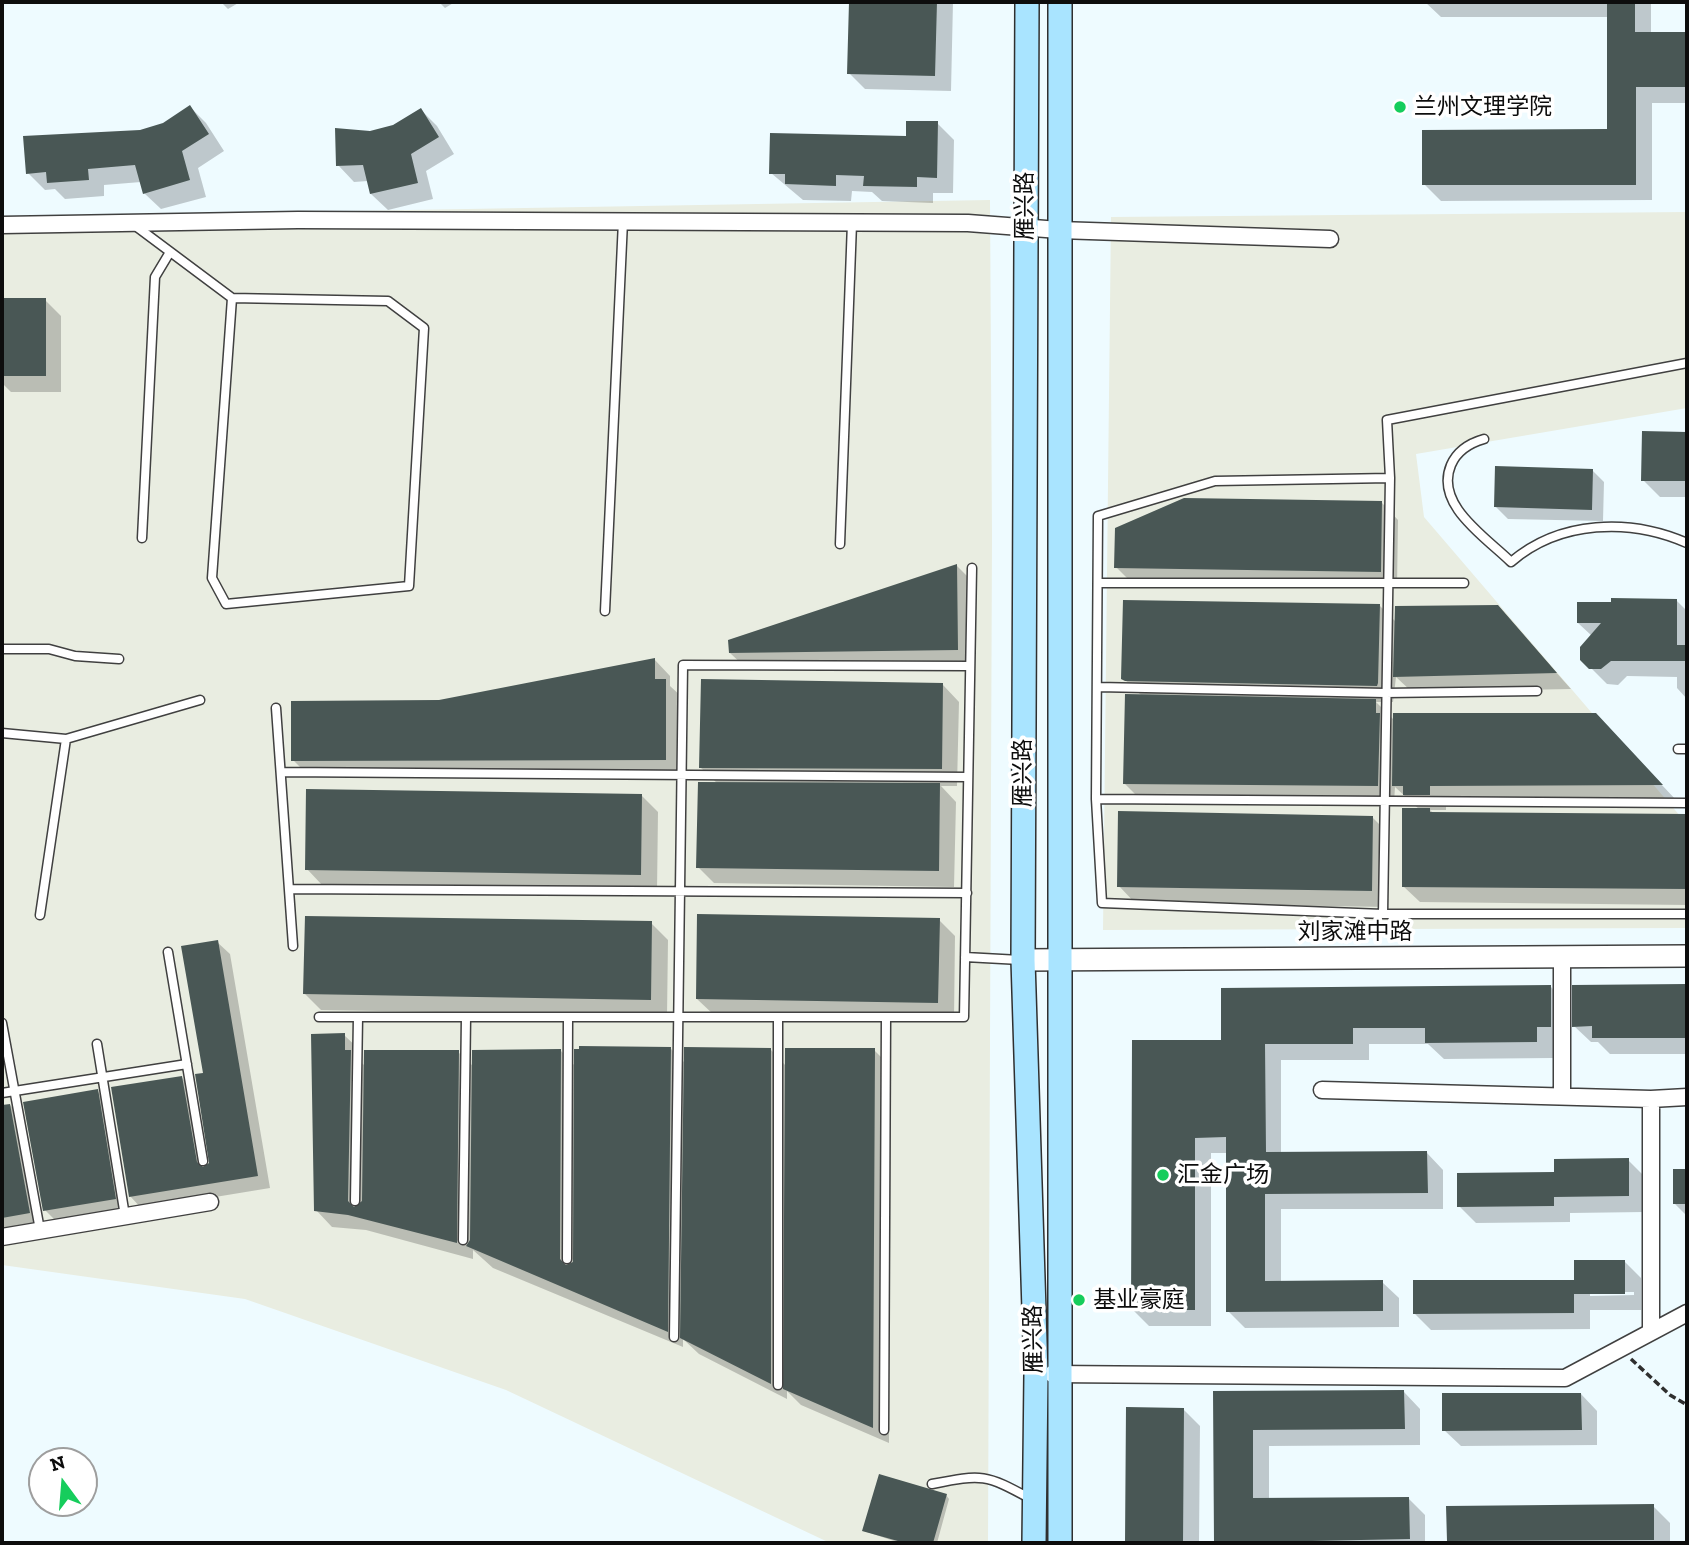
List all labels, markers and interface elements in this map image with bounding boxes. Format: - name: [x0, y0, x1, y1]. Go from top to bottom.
- place label: 兰州文理学院: [1414, 93, 1552, 121]
- marker: 兰州文理学院: [1392, 99, 1408, 115]
- street label: 雁兴路: [1011, 172, 1039, 240]
- street label: 雁兴路: [1009, 739, 1037, 807]
- street label: 刘家滩中路: [1298, 918, 1412, 946]
- place label: 汇金广场: [1177, 1161, 1269, 1189]
- marker: 汇金广场: [1155, 1167, 1171, 1183]
- place label: 基业豪庭: [1093, 1286, 1185, 1314]
- marker: 基业豪庭: [1071, 1292, 1087, 1308]
- street label: 雁兴路: [1020, 1304, 1048, 1374]
- north arrow: [28, 1447, 98, 1517]
- text: N: [48, 1450, 68, 1476]

